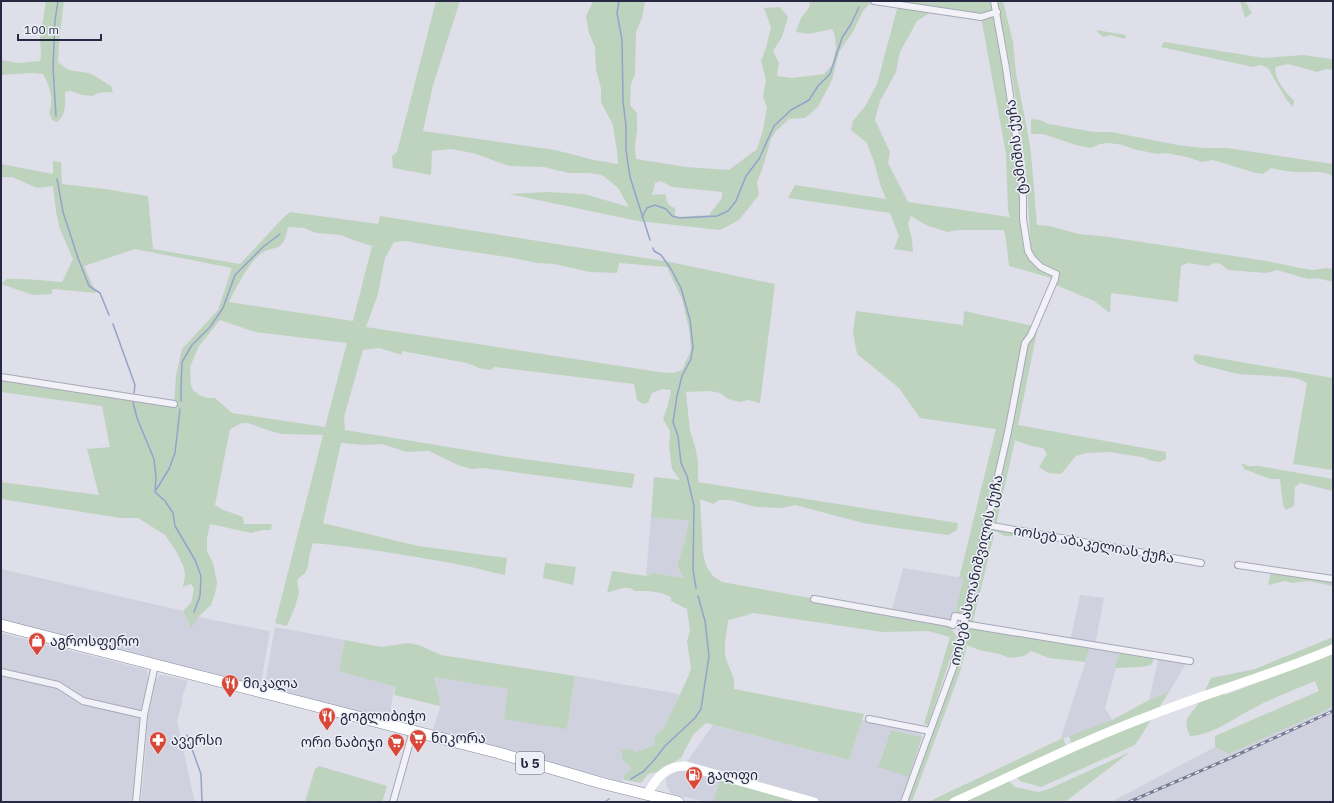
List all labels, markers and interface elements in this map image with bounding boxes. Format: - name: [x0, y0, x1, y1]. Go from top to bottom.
- scale bar: [18, 16, 101, 42]
- text: 100 m: [24, 22, 59, 37]
- street label: ტამიშის ქუჩა: [1001, 98, 1031, 196]
- street label: იოსებ ასლანიშვილის ქუჩა: [945, 473, 1007, 667]
- street label: იოსებ აბაკელიას ქუჩა: [1012, 521, 1176, 567]
- shop icon: აგროსფერო: [27, 631, 47, 656]
- place label: აგროსფერო: [50, 632, 139, 650]
- restaurant icon: მიკალა: [220, 673, 240, 698]
- place label: მიკალა: [243, 674, 298, 692]
- restaurant icon: გოგლიბიჭო: [317, 706, 337, 731]
- place label: გოგლიბიჭო: [340, 707, 426, 725]
- supermarket icon: ნიკორა: [408, 728, 428, 753]
- place label: ნიკორა: [431, 729, 486, 747]
- pharmacy icon: ავერსი: [148, 730, 168, 755]
- place label: ავერსი: [171, 731, 223, 749]
- supermarket icon: ორი ნაბიჯი: [386, 732, 406, 757]
- place label: ორი ნაბიჯი: [301, 733, 383, 751]
- road number: ს 5: [516, 752, 544, 774]
- fuel station icon: გალფი: [684, 765, 704, 790]
- place label: გალფი: [707, 766, 758, 784]

